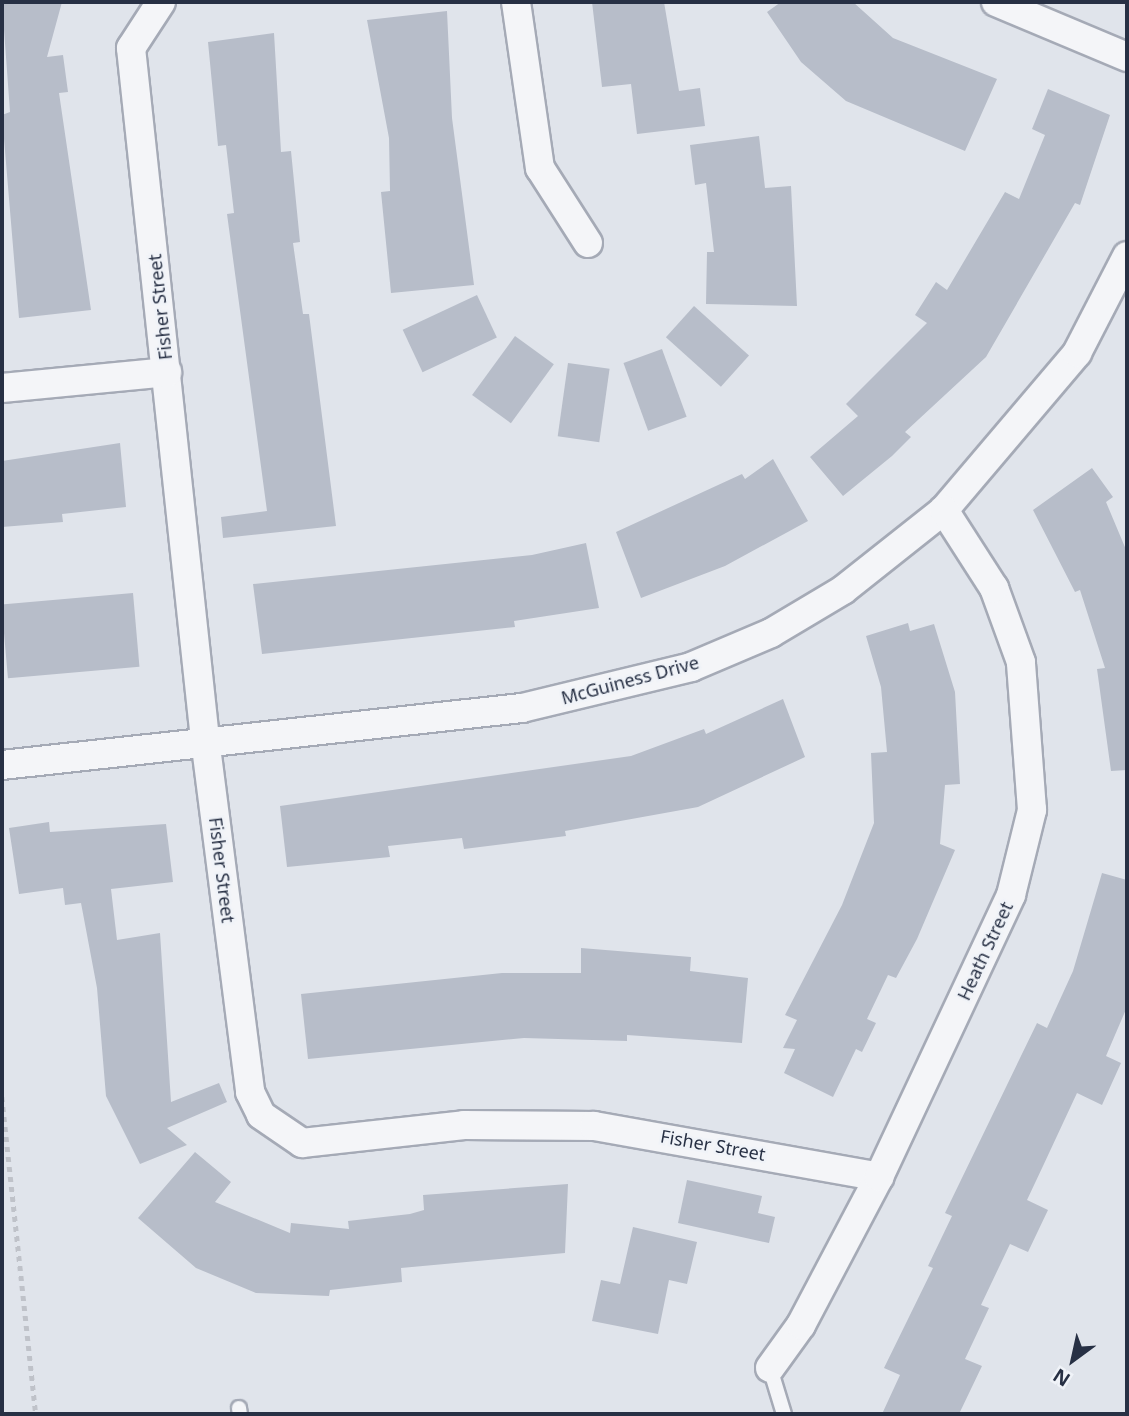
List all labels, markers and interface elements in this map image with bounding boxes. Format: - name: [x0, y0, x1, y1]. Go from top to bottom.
- street label: Fisher Street: [144, 253, 176, 361]
- street label: McGuiness Drive: [559, 651, 701, 709]
- street label: Fisher Street: [205, 816, 239, 924]
- street label: Heath Street: [953, 898, 1017, 1004]
- street label: Fisher Street: [659, 1125, 767, 1165]
- north arrow: [1038, 1325, 1108, 1395]
- text: N: [1048, 1363, 1075, 1393]

